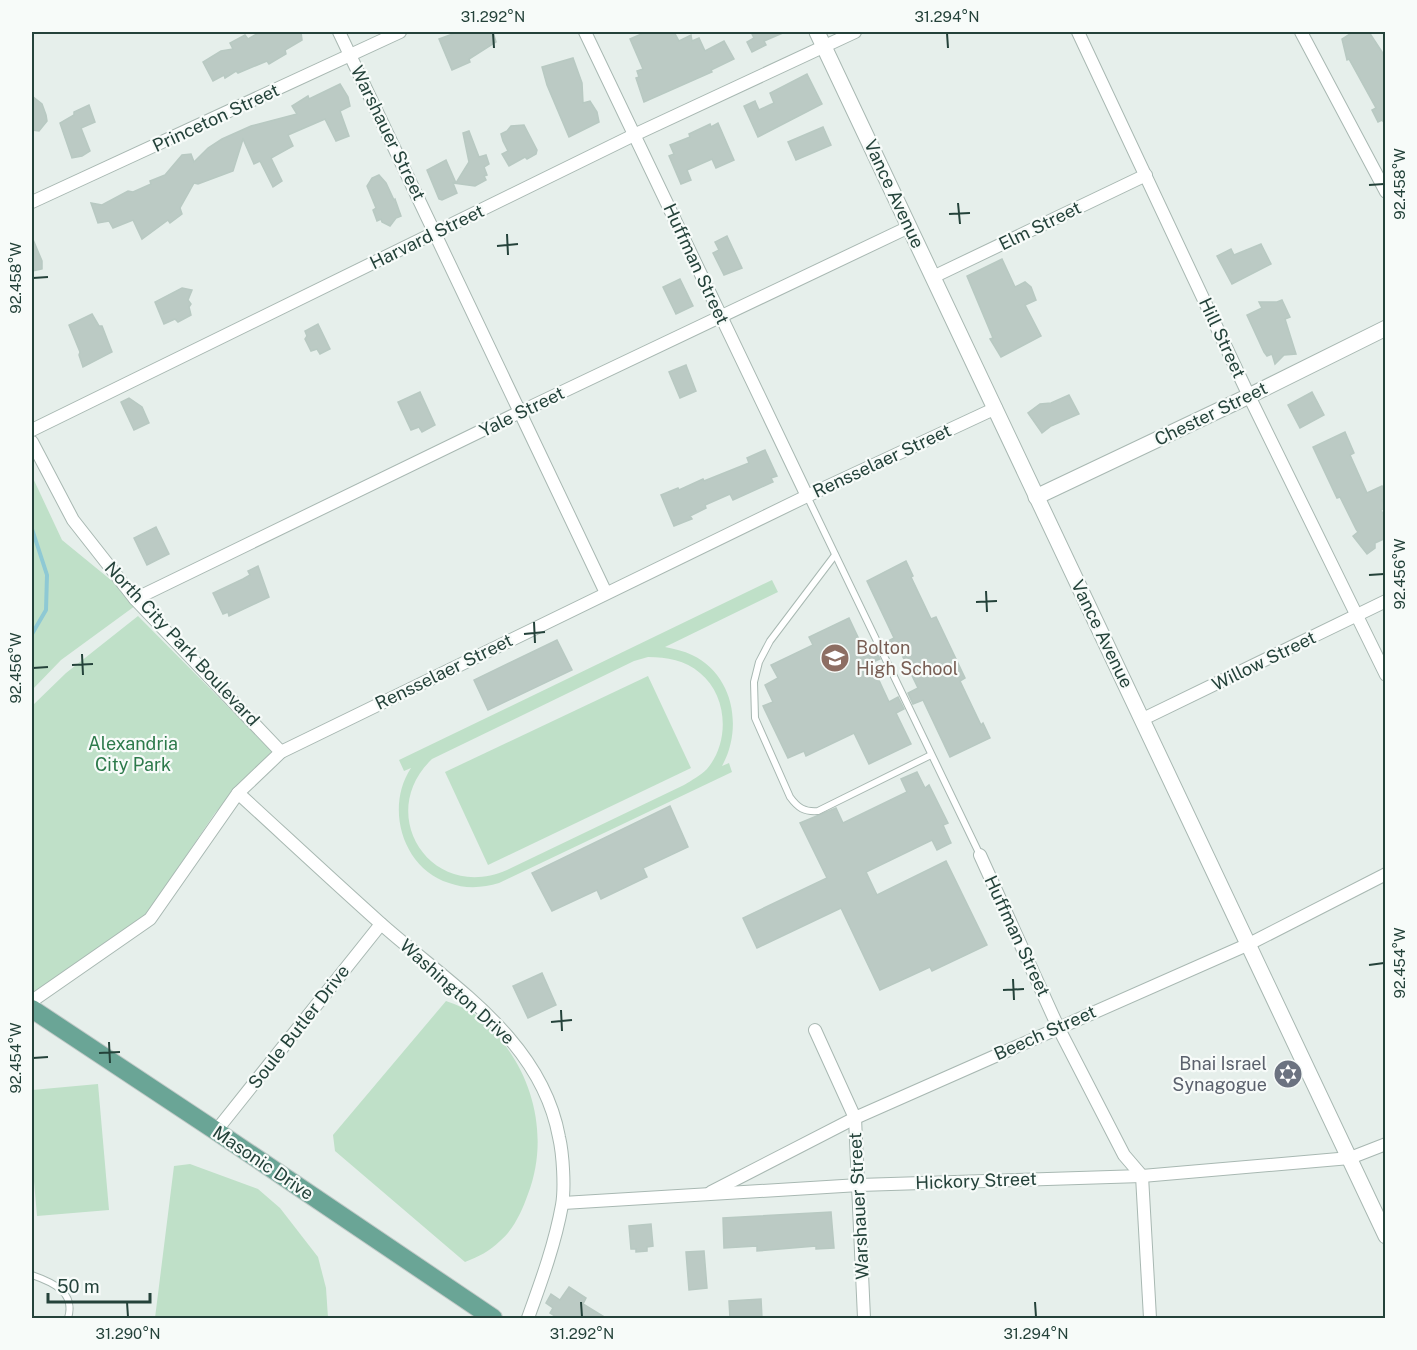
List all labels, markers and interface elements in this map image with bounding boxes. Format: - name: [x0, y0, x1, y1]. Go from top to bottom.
- text: 31.292°N: [461, 8, 525, 25]
- text: 31.294°N: [914, 8, 980, 25]
- street label: Warshauer Street: [347, 62, 430, 204]
- street label: Princeton Street: [149, 79, 282, 156]
- street label: Vance Avenue: [860, 136, 929, 252]
- text: 92.458°W: [1391, 148, 1408, 220]
- street label: Elm Street: [995, 197, 1084, 254]
- street label: Harvard Street: [366, 200, 487, 273]
- street label: Huffman Street: [659, 200, 734, 328]
- text: 92.458°W: [7, 242, 24, 314]
- street label: Hill Street: [1195, 294, 1250, 381]
- street label: Chester Street: [1151, 377, 1271, 450]
- street label: Yale Street: [476, 382, 568, 441]
- street label: Rensselaer Street: [809, 419, 954, 502]
- text: 92.456°W: [1391, 538, 1408, 610]
- street label: North City Park Boulevard: [101, 557, 264, 730]
- street label: Vance Avenue: [1067, 576, 1138, 691]
- street label: Willow Street: [1208, 626, 1319, 695]
- street label: Rensselaer Street: [372, 629, 516, 714]
- text: 92.456°W: [7, 632, 24, 704]
- place label: Bolton High School: [856, 637, 958, 679]
- school or university icon: Bolton High School: [819, 642, 851, 674]
- park label: Alexandria City Park: [88, 733, 178, 775]
- street label: Huffman Street: [980, 872, 1055, 1000]
- text: 92.454°W: [1391, 927, 1408, 999]
- street label: Washington Drive: [396, 935, 519, 1049]
- street label: Soule Butler Drive: [244, 961, 353, 1093]
- street label: Beech Street: [990, 1001, 1099, 1064]
- text: 92.454°W: [7, 1022, 24, 1094]
- place label: Bnai Israel Synagogue: [1172, 1053, 1267, 1095]
- synagogue icon: Bnai Israel Synagogue: [1272, 1058, 1304, 1090]
- street label: Masonic Drive: [209, 1121, 318, 1204]
- street label: Warshauer Street: [844, 1132, 873, 1280]
- street label: Hickory Street: [915, 1168, 1037, 1193]
- scale bar: [48, 1266, 150, 1304]
- text: 50 m: [57, 1276, 100, 1297]
- text: 31.290°N: [96, 1325, 160, 1342]
- text: 31.292°N: [550, 1325, 614, 1342]
- text: 31.294°N: [1003, 1325, 1069, 1342]

